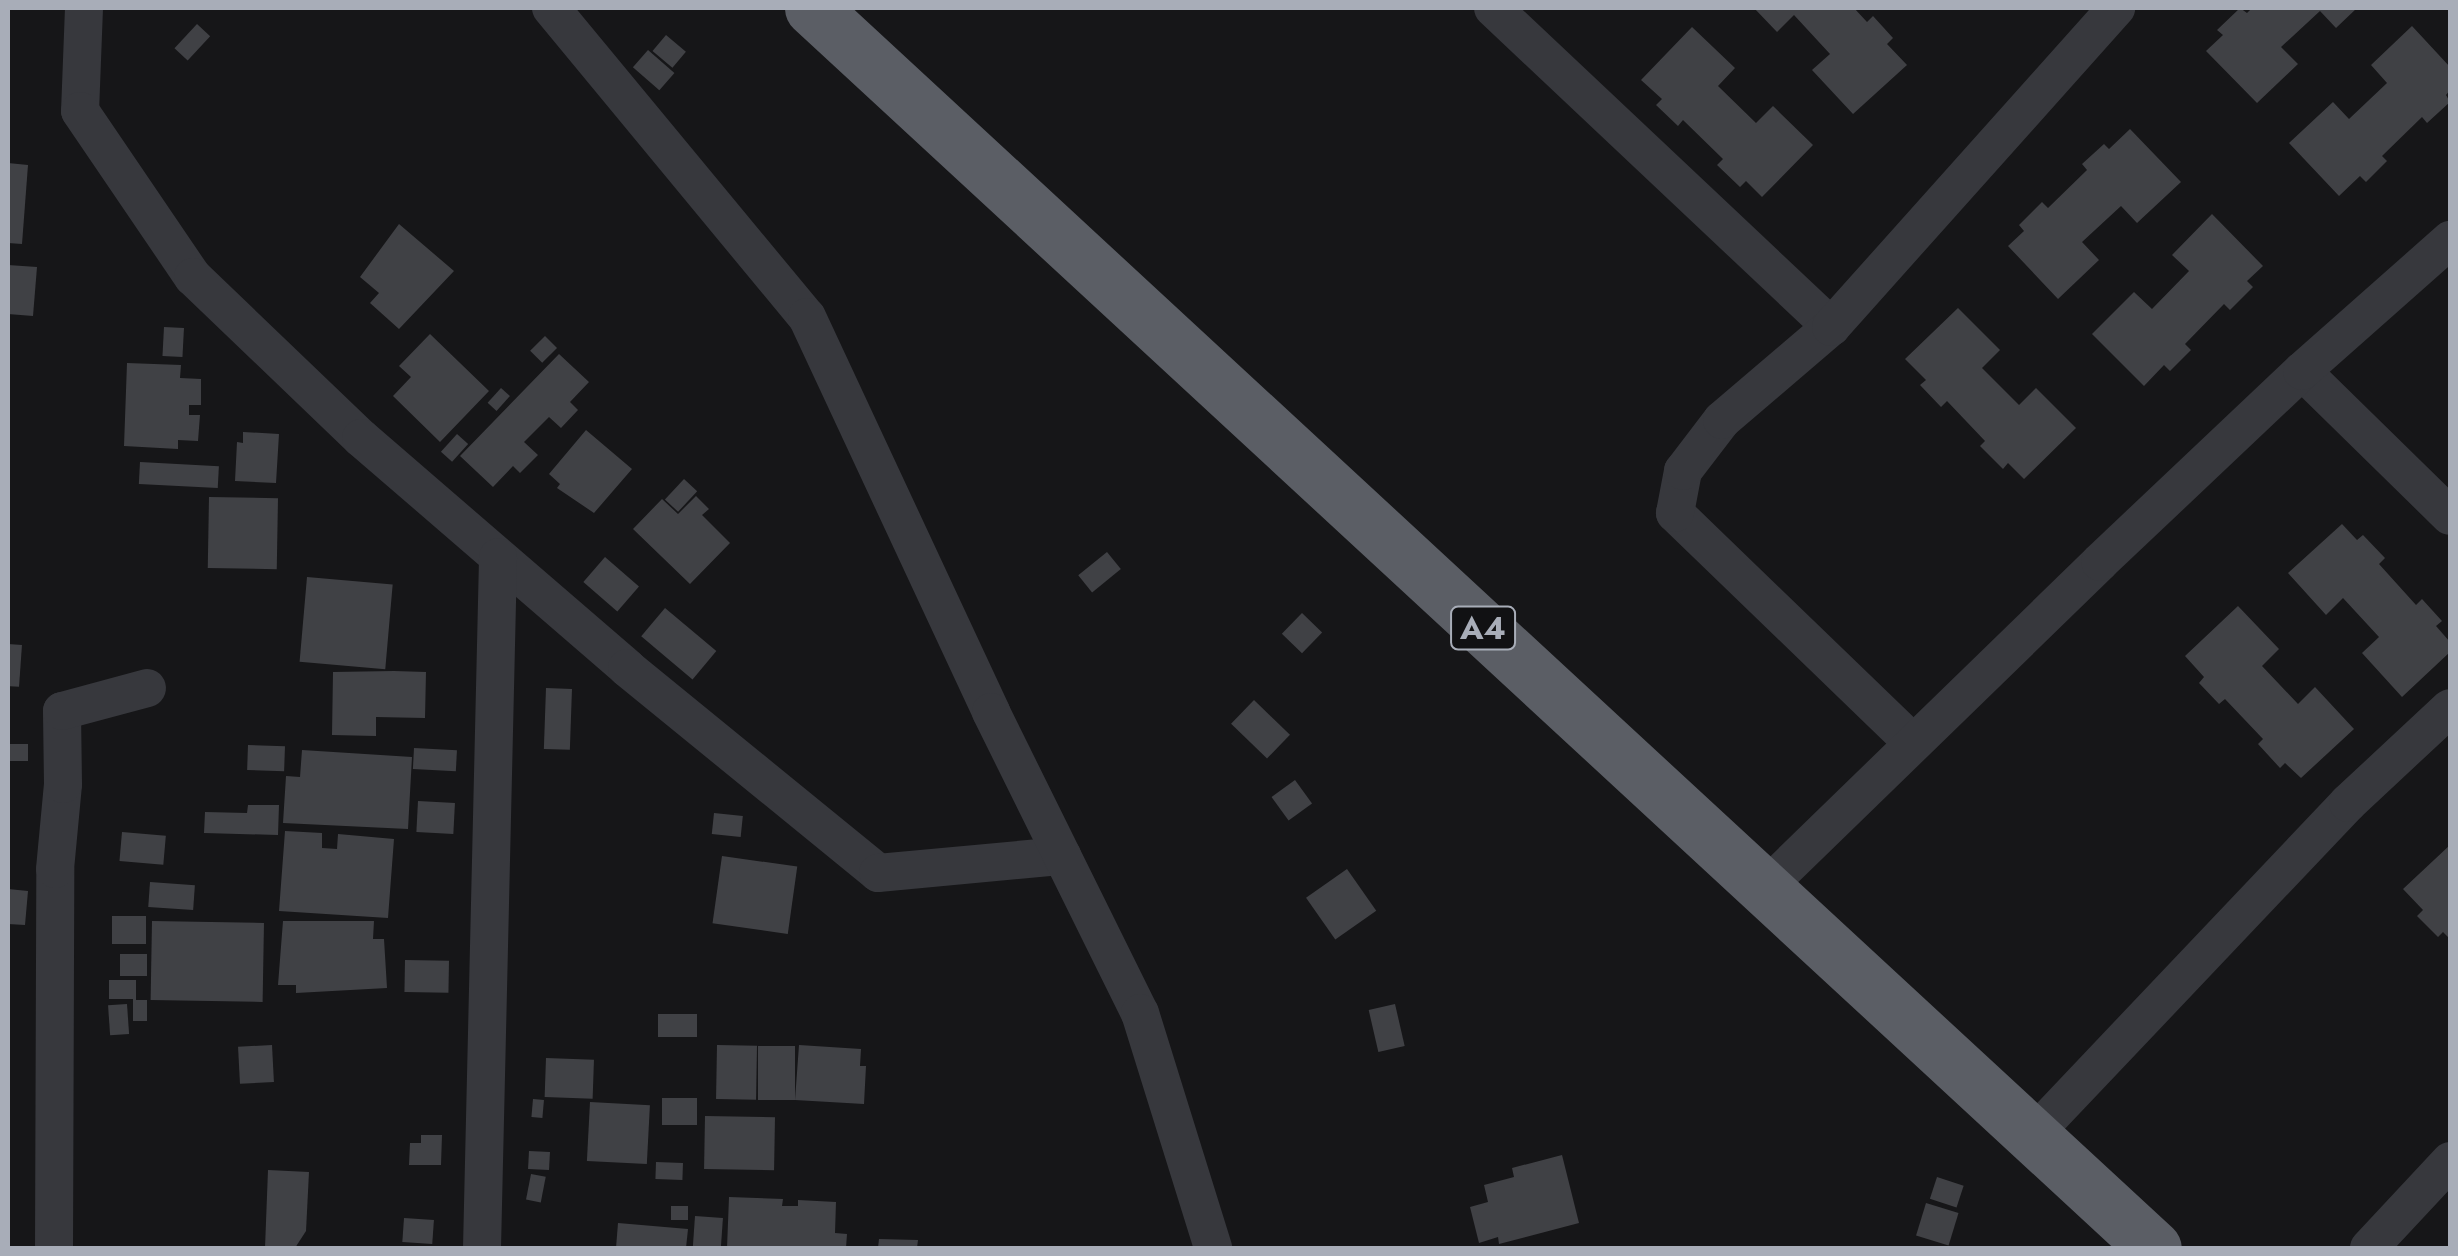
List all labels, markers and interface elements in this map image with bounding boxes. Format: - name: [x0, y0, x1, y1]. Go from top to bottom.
- road number: A4: [1448, 601, 1518, 655]

